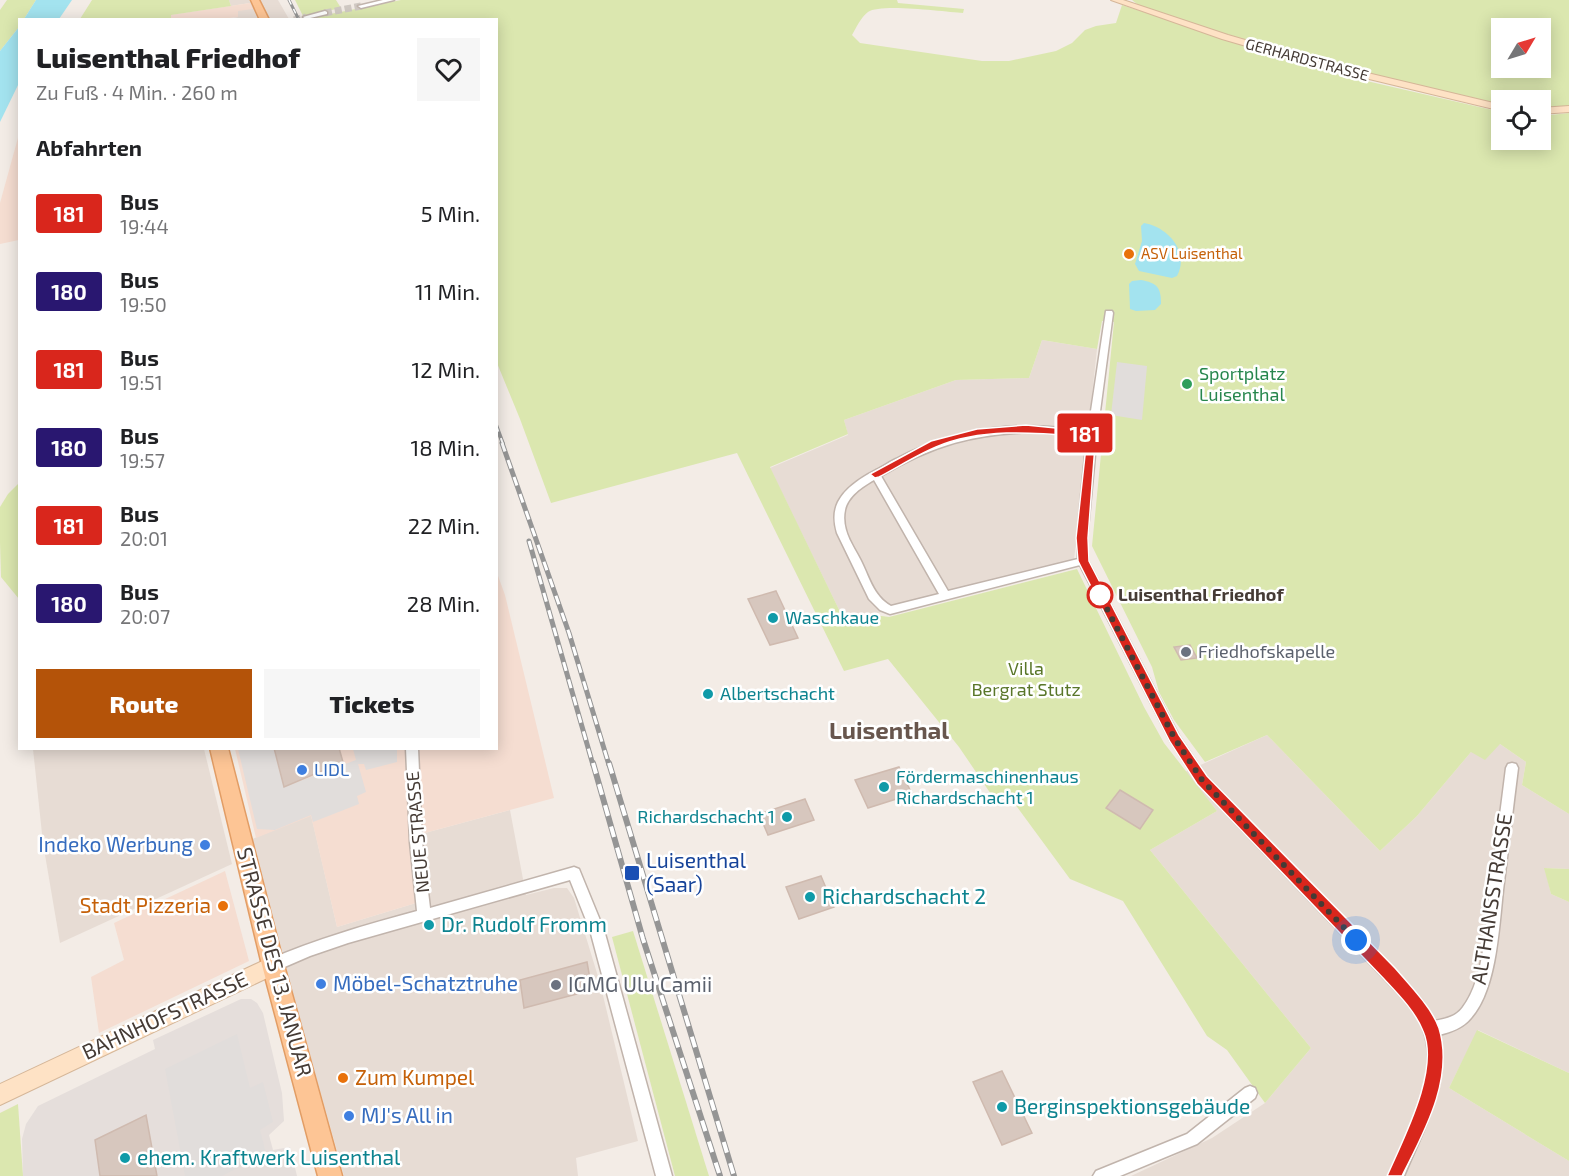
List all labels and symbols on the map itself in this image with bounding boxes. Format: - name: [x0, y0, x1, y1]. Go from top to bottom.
- north arrow: [1491, 18, 1551, 78]
- street label: GERHARDSTRASSE: [1244, 34, 1371, 84]
- place label: ASV Luisenthal: [1141, 244, 1243, 262]
- marker: ASV Luisenthal: [1122, 247, 1136, 261]
- place label: Sportplatz Luisenthal: [1199, 362, 1286, 405]
- marker: Sportplatz Luisenthal: [1180, 377, 1194, 391]
- line badge: 181: [1050, 414, 1120, 452]
- marker: Luisenthal Friedhof: [1087, 582, 1113, 608]
- place label: Luisenthal Friedhof: [1118, 583, 1284, 605]
- place label: Waschkaue: [785, 606, 879, 628]
- marker: Waschkaue: [766, 611, 780, 625]
- place label: Friedhofskapelle: [1198, 640, 1335, 662]
- marker: Friedhofskapelle: [1179, 645, 1193, 659]
- park label: Villa Bergrat Stutz: [971, 657, 1081, 700]
- place label: Albertschacht: [720, 682, 835, 704]
- marker: Albertschacht: [701, 687, 715, 701]
- district label: Luisenthal: [829, 715, 949, 744]
- place label: LIDL: [314, 758, 349, 780]
- marker: LIDL: [295, 763, 309, 777]
- place label: Fördermaschinenhaus Richardschacht 1: [896, 765, 1079, 808]
- street label: NEUE STRASSE: [401, 770, 433, 894]
- marker: Fördermaschinenhaus Richardschacht 1: [877, 780, 891, 794]
- place label: Richardschacht 1: [637, 805, 775, 827]
- marker: Richardschacht 1: [780, 810, 794, 824]
- street label: ALTHANSSTRASSE: [1465, 811, 1516, 986]
- place label: Indeko Werbung: [38, 831, 193, 856]
- marker: Indeko Werbung: [198, 838, 212, 852]
- street label: STRASSE DES 13. JANUAR: [233, 844, 318, 1079]
- place label: Luisenthal (Saar): [646, 847, 747, 896]
- marker: Luisenthal (Saar): [623, 864, 641, 882]
- place label: Richardschacht 2: [822, 883, 986, 908]
- marker: Richardschacht 2: [803, 890, 817, 904]
- place label: Stadt Pizzeria: [80, 892, 211, 917]
- marker: Stadt Pizzeria: [216, 899, 230, 913]
- place label: Dr. Rudolf Fromm: [441, 911, 607, 936]
- marker: Dr. Rudolf Fromm: [422, 918, 436, 932]
- your location: [1341, 925, 1371, 955]
- street label: BAHNHOFSTRASSE: [78, 965, 251, 1064]
- place label: Möbel-Schatztruhe: [333, 970, 518, 995]
- place label: IGMG Ulu Camii: [568, 971, 712, 996]
- marker: Möbel-Schatztruhe: [314, 977, 328, 991]
- marker: IGMG Ulu Camii: [549, 978, 563, 992]
- place label: Zum Kumpel: [355, 1064, 475, 1089]
- marker: Zum Kumpel: [336, 1071, 350, 1085]
- place label: Berginspektionsgebäude: [1014, 1093, 1250, 1118]
- marker: Berginspektionsgebäude: [995, 1100, 1009, 1114]
- place label: MJ's All in: [361, 1102, 453, 1127]
- marker: MJ's All in: [342, 1109, 356, 1123]
- place label: ehem. Kraftwerk Luisenthal: [137, 1144, 401, 1169]
- marker: ehem. Kraftwerk Luisenthal: [118, 1151, 132, 1165]

